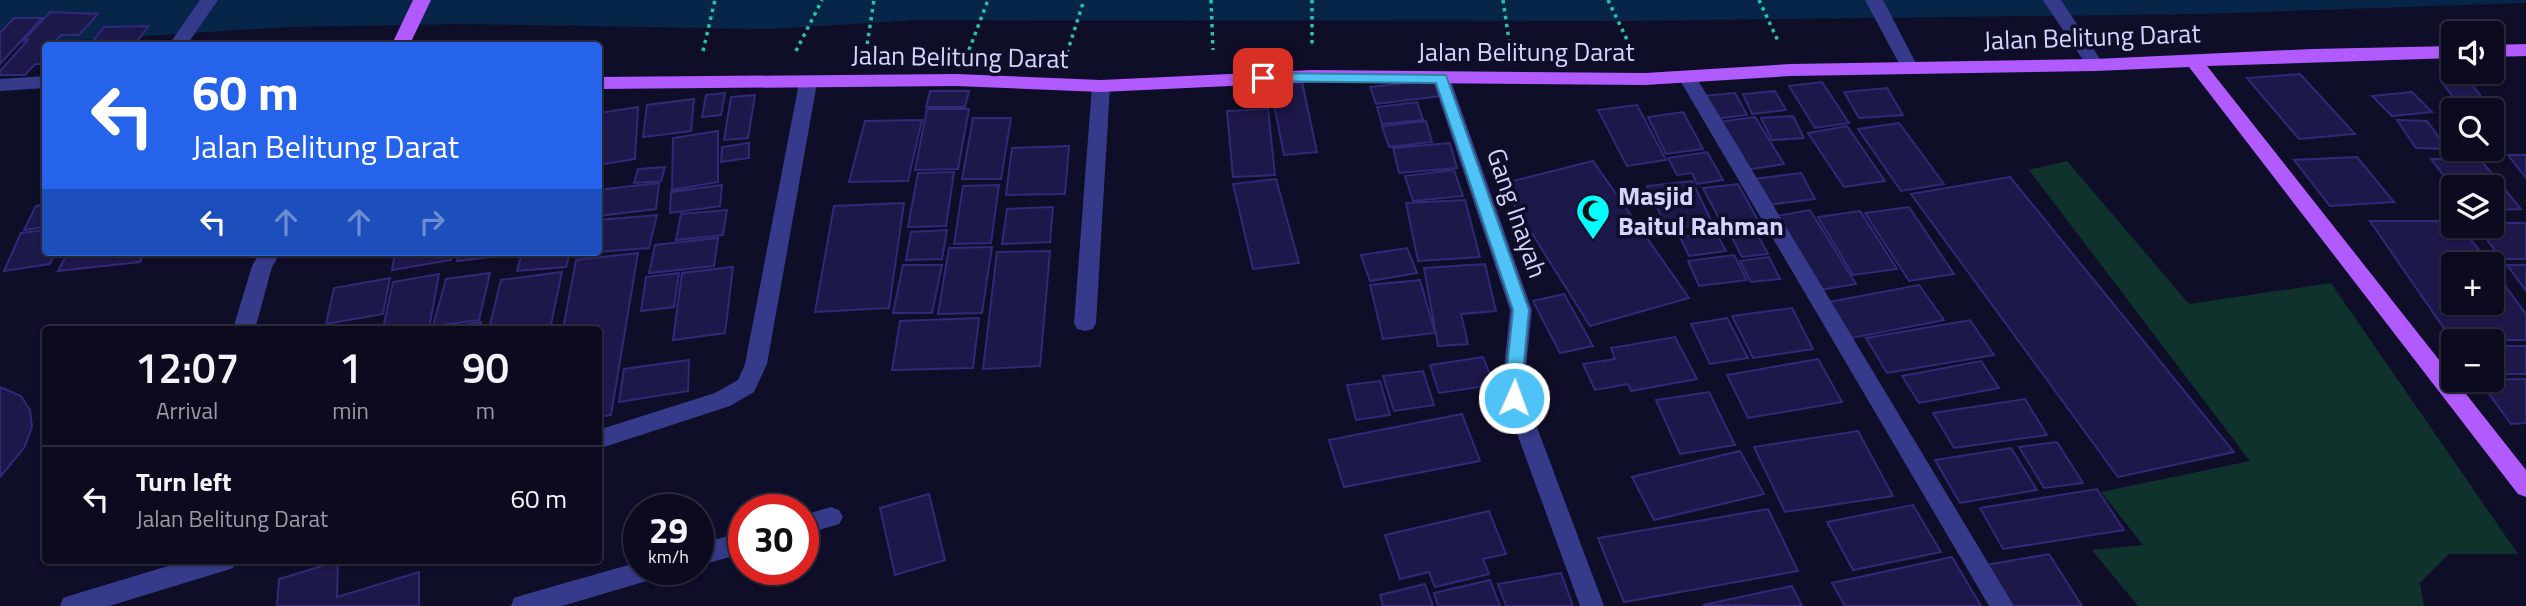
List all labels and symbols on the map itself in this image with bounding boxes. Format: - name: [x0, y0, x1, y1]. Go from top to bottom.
- street label: Jalan Belitung Darat: [1983, 13, 2201, 60]
- street label: Jalan Belitung Darat: [1417, 32, 1635, 71]
- street label: Jalan Belitung Darat: [851, 35, 1069, 78]
- pin: [1233, 48, 1293, 108]
- street label: Gang Inayah: [1477, 143, 1558, 283]
- place label: Masjid Baitul Rahman: [1618, 176, 1784, 245]
- mosque icon: Masjid Baitul Rahman: [1574, 192, 1612, 241]
- position arrow: [1477, 361, 1551, 435]
- speed limit sign: 30: [728, 494, 819, 585]

